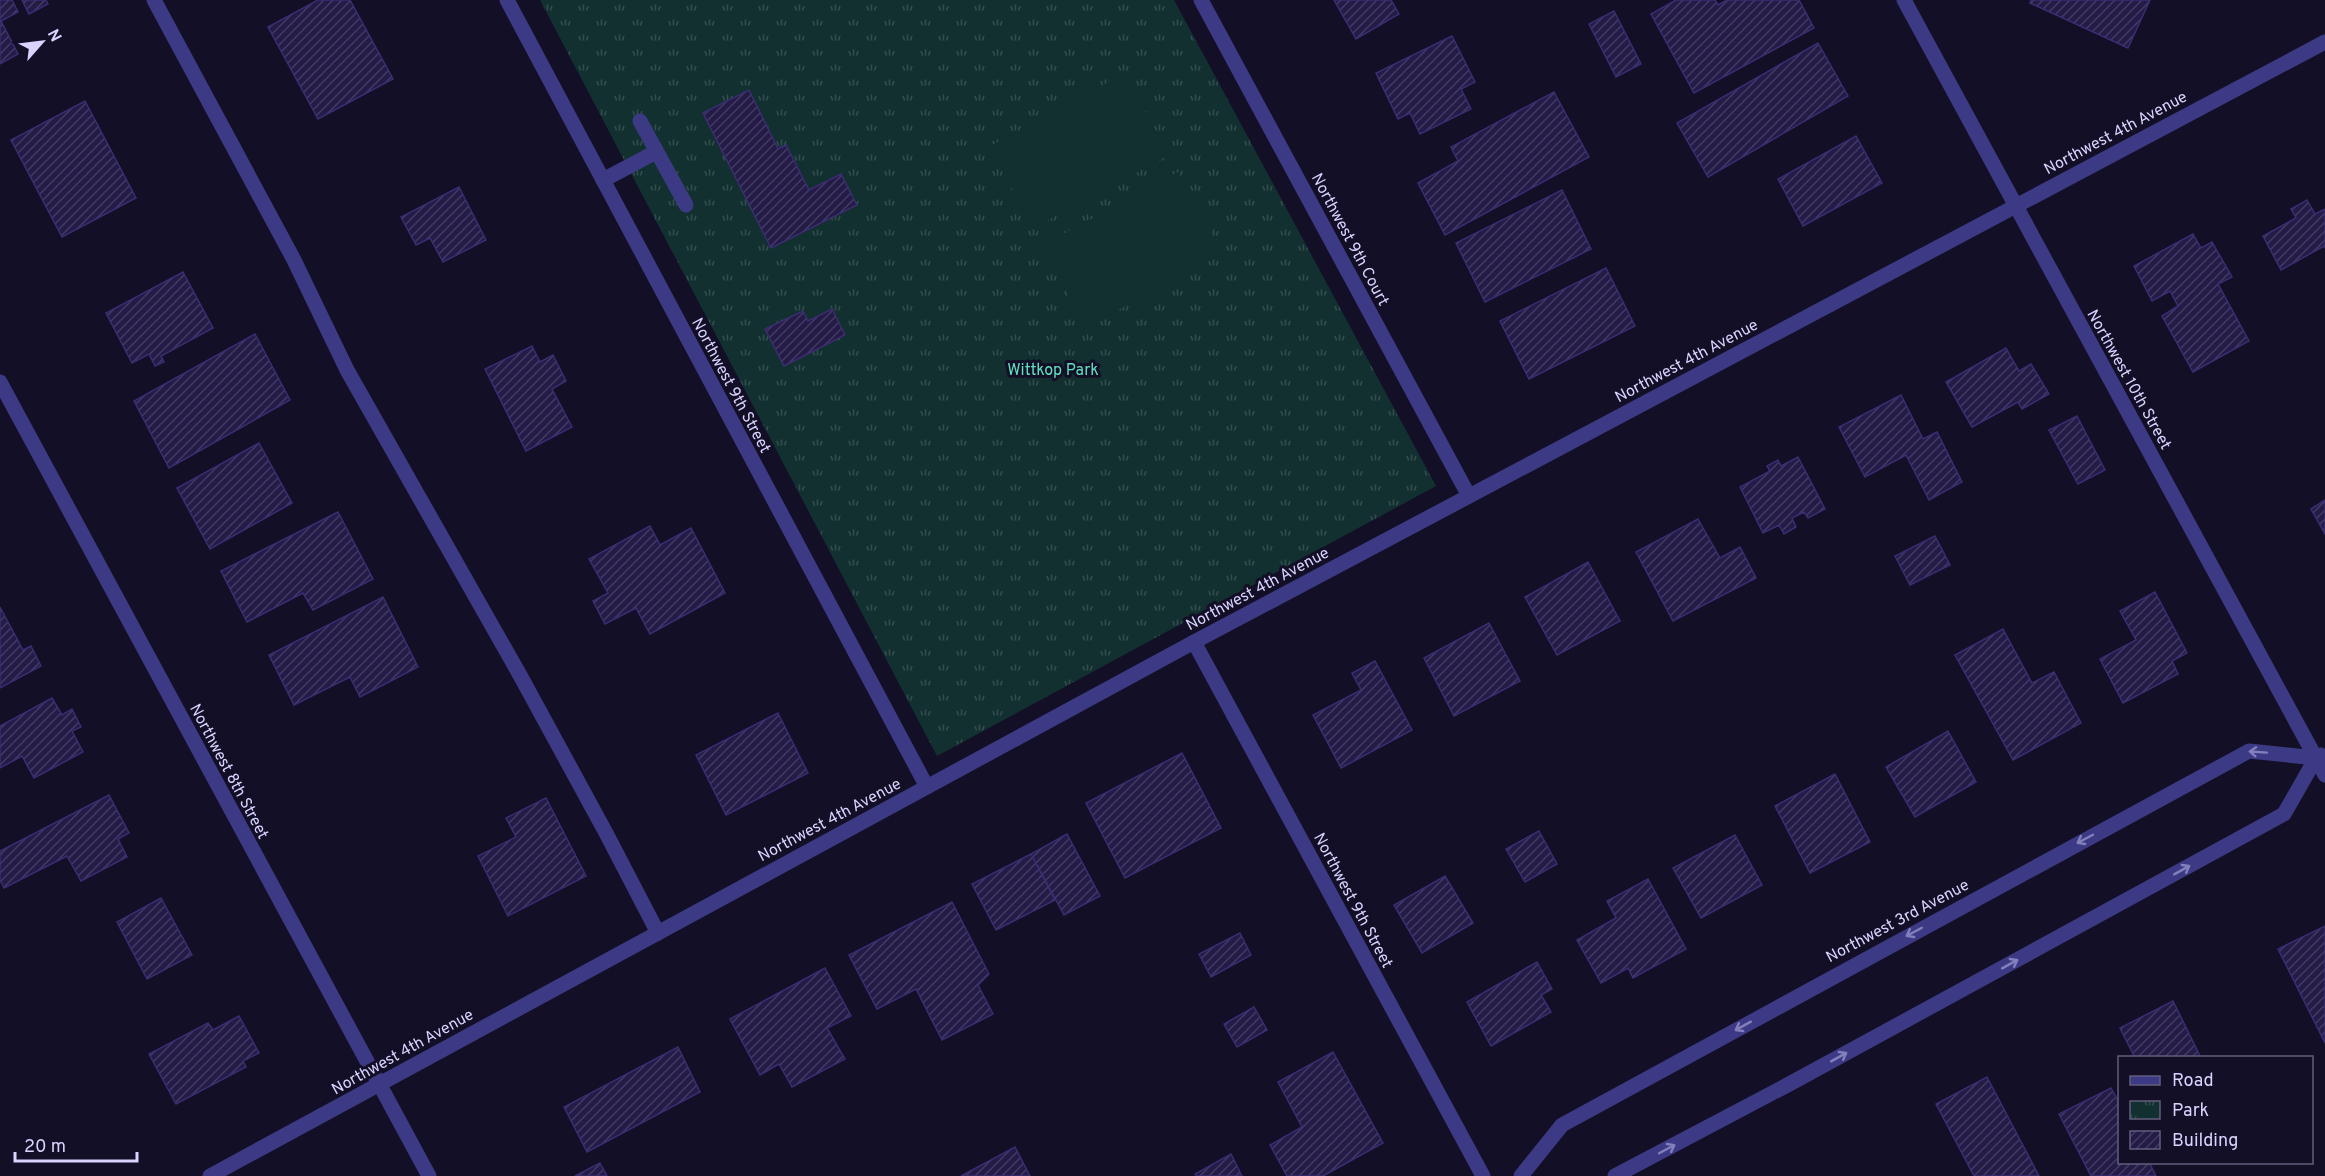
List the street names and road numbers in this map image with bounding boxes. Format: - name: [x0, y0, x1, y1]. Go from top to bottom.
- street label: Northwest 4th Avenue: [2041, 88, 2191, 180]
- street label: Northwest 9th Court: [1306, 170, 1393, 310]
- street label: Northwest 10th Street: [2081, 306, 2175, 453]
- street label: Northwest 9th Street: [686, 315, 774, 457]
- street label: Northwest 4th Avenue: [1612, 316, 1762, 408]
- street label: Northwest 4th Avenue: [1183, 544, 1333, 636]
- street label: Northwest 8th Street: [184, 701, 272, 843]
- street label: Northwest 4th Avenue: [755, 775, 905, 867]
- street label: Northwest 9th Street: [1308, 830, 1396, 972]
- street label: Northwest 3rd Avenue: [1823, 876, 1973, 968]
- street label: Northwest 4th Avenue: [328, 1005, 478, 1100]

